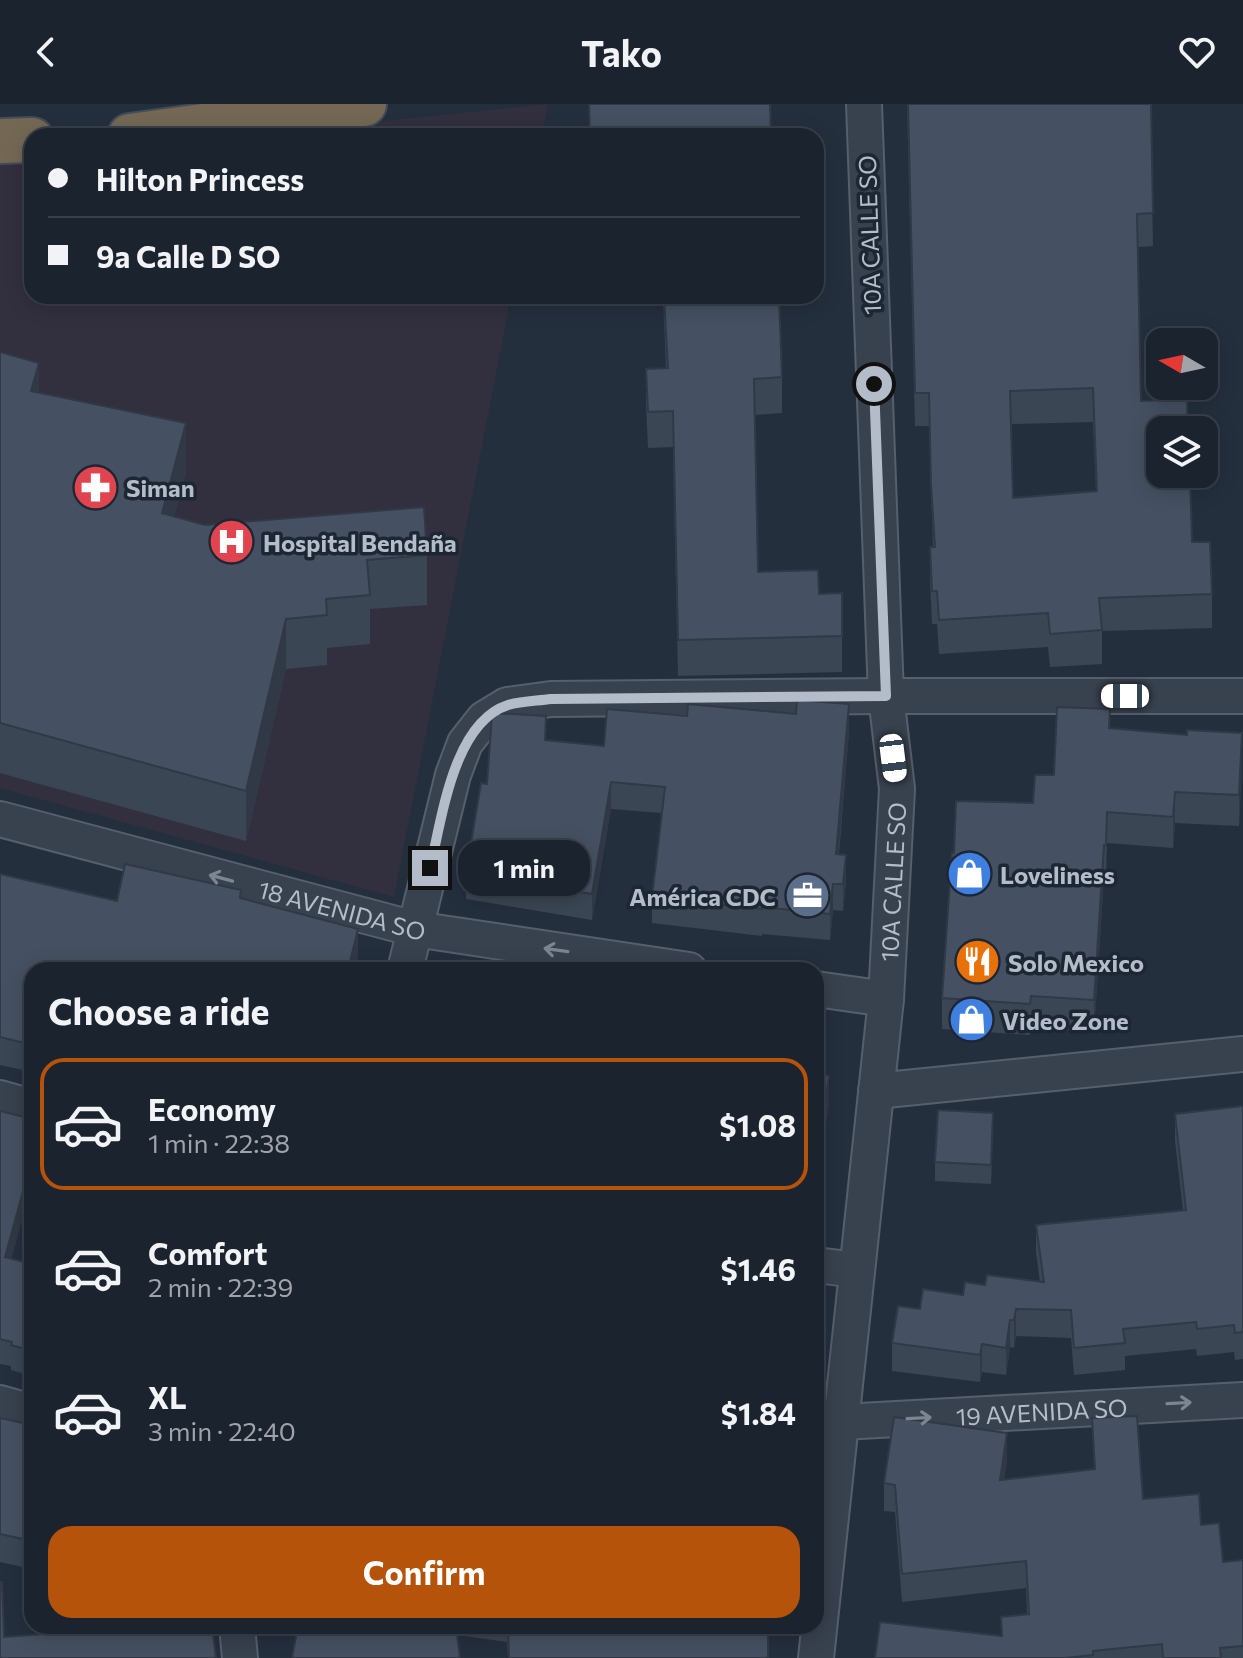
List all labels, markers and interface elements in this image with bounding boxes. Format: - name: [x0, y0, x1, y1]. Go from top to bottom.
- icon: back: [24, 30, 68, 74]
- text: Tako: [581, 30, 662, 74]
- icon: heart: [1175, 30, 1219, 74]
- street label: 10A CALLE SO: [852, 155, 886, 315]
- text: Hilton Princess: [96, 160, 304, 197]
- text: 9a Calle D SO: [96, 237, 280, 274]
- north arrow: [1146, 328, 1218, 400]
- map controls: [1146, 328, 1218, 488]
- route start: [856, 366, 892, 402]
- button: layers: [1146, 416, 1218, 488]
- pharmacy icon: Siman: [71, 463, 119, 511]
- place label: Siman: [126, 473, 195, 502]
- hospital icon: Hospital Bendaña: [208, 518, 256, 566]
- place label: Hospital Bendaña: [263, 528, 457, 557]
- car: [1101, 684, 1149, 708]
- car: [878, 733, 908, 783]
- street label: 10A CALLE SO: [873, 801, 911, 962]
- callout: 1 min: [458, 840, 590, 896]
- route end: [412, 850, 448, 886]
- shop icon: Loveliness: [945, 850, 993, 898]
- text: 1 min: [493, 852, 555, 883]
- place label: Loveliness: [1000, 860, 1115, 889]
- one-way arrow: [208, 869, 234, 884]
- office icon: América CDC: [783, 872, 831, 920]
- street label: 18 AVENIDA SO: [255, 874, 428, 945]
- place label: América CDC: [629, 882, 776, 911]
- restaurant icon: Solo Mexico: [953, 938, 1001, 986]
- one-way arrow: [544, 942, 569, 957]
- place label: Solo Mexico: [1008, 948, 1144, 977]
- text: Choose a ride: [48, 988, 269, 1032]
- shop icon: Video Zone: [947, 996, 995, 1044]
- place label: Video Zone: [1002, 1006, 1129, 1035]
- icon: car: [52, 1088, 124, 1160]
- text: Economy: [148, 1090, 276, 1127]
- text: $1.08: [719, 1106, 796, 1143]
- text: 1 min · 22:38: [148, 1127, 290, 1158]
- icon: car: [52, 1232, 124, 1304]
- text: Comfort: [148, 1234, 267, 1271]
- text: $1.46: [721, 1250, 796, 1287]
- text: 2 min · 22:39: [148, 1271, 293, 1302]
- icon: car: [52, 1376, 124, 1448]
- text: XL: [148, 1378, 187, 1415]
- street label: 19 AVENIDA SO: [955, 1392, 1128, 1430]
- text: $1.84: [721, 1394, 796, 1431]
- one-way arrow: [1165, 1395, 1192, 1410]
- one-way arrow: [905, 1410, 932, 1425]
- text: 3 min · 22:40: [148, 1415, 296, 1446]
- button: Confirm: [48, 1526, 800, 1618]

